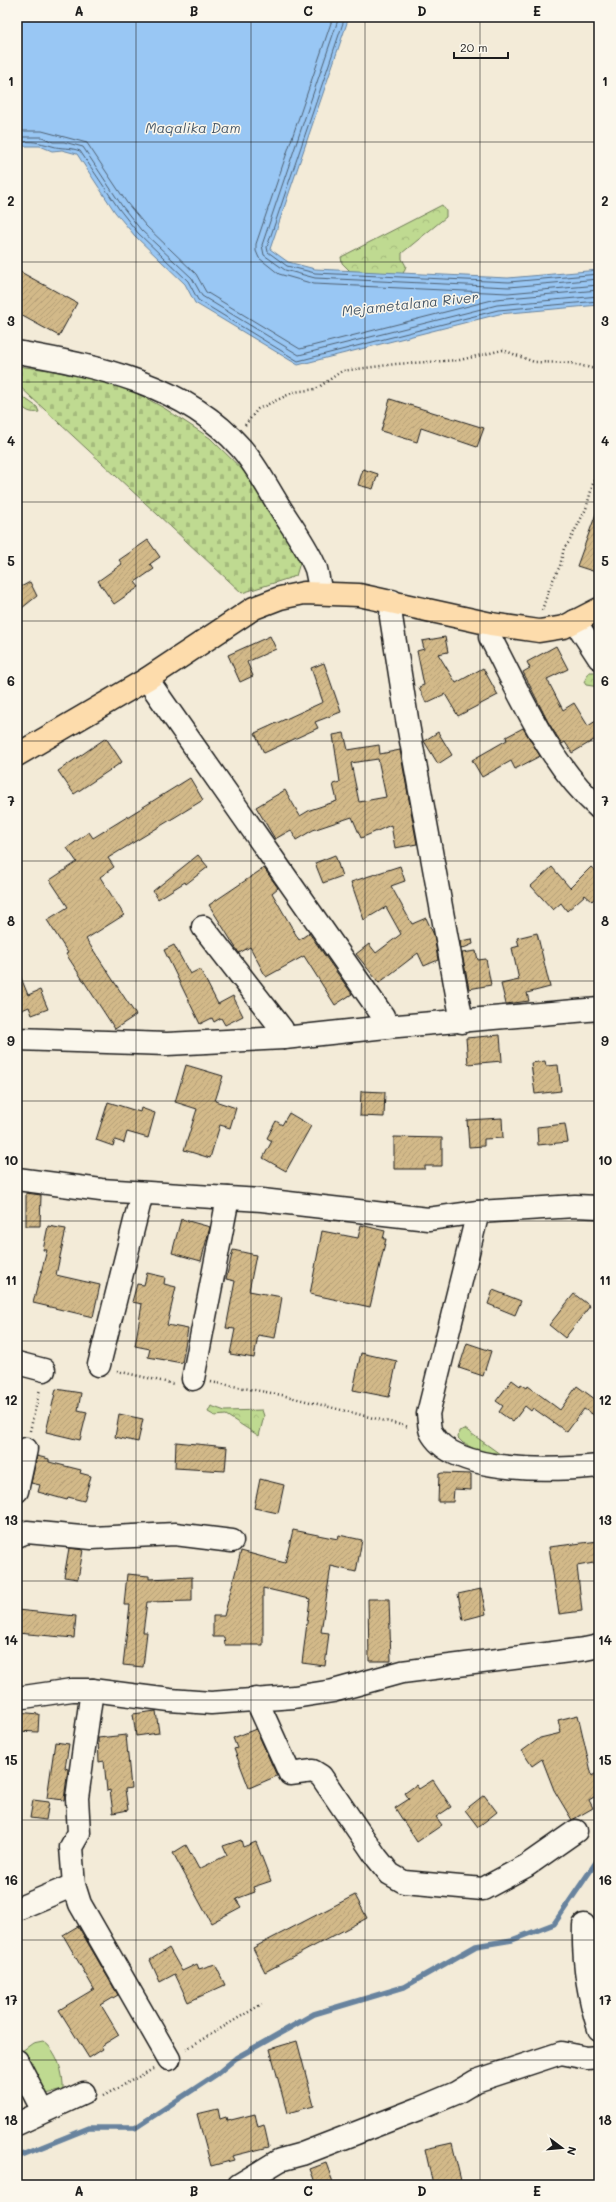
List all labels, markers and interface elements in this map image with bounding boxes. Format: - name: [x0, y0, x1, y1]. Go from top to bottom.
- text: A: [74, 2, 84, 19]
- text: B: [190, 2, 199, 19]
- text: C: [303, 2, 313, 19]
- text: D: [417, 2, 427, 19]
- text: E: [533, 2, 541, 19]
- scale bar: [454, 34, 508, 60]
- text: 20 m: [460, 39, 488, 55]
- text: 1: [8, 72, 14, 89]
- text: 1: [602, 72, 608, 89]
- water label: Maqalika Dam: [145, 118, 241, 137]
- text: 2: [7, 192, 15, 209]
- text: 2: [601, 192, 609, 209]
- water label: Mejametalana River: [341, 287, 479, 320]
- text: 3: [7, 312, 15, 329]
- text: 3: [601, 312, 609, 329]
- text: 4: [7, 432, 15, 449]
- text: 4: [601, 432, 609, 449]
- text: 5: [7, 552, 15, 569]
- text: 5: [601, 552, 609, 569]
- text: 6: [7, 672, 15, 689]
- text: 6: [601, 672, 609, 689]
- text: 7: [7, 792, 15, 809]
- text: 7: [601, 792, 609, 809]
- text: 8: [7, 912, 15, 929]
- text: 8: [601, 912, 609, 929]
- text: 9: [7, 1032, 15, 1049]
- text: 9: [601, 1032, 609, 1049]
- text: 10: [4, 1151, 18, 1168]
- text: 10: [598, 1151, 612, 1168]
- text: 11: [5, 1271, 17, 1288]
- text: 11: [599, 1271, 611, 1288]
- text: 12: [4, 1391, 18, 1408]
- text: 12: [598, 1391, 612, 1408]
- text: 13: [4, 1511, 18, 1528]
- text: 13: [598, 1511, 612, 1528]
- text: 14: [4, 1631, 18, 1648]
- text: 14: [598, 1631, 612, 1648]
- text: 15: [4, 1751, 18, 1768]
- text: 15: [598, 1751, 612, 1768]
- text: 16: [4, 1871, 18, 1888]
- text: 16: [598, 1871, 612, 1888]
- text: 17: [4, 1991, 18, 2008]
- text: 17: [598, 1991, 612, 2008]
- text: 18: [4, 2111, 18, 2128]
- text: 18: [598, 2111, 612, 2128]
- north arrow: [542, 2128, 582, 2168]
- text: N: [564, 2145, 580, 2157]
- text: A: [74, 2182, 84, 2199]
- text: B: [190, 2182, 199, 2199]
- text: C: [303, 2182, 313, 2199]
- text: D: [417, 2182, 427, 2199]
- text: E: [533, 2182, 541, 2199]

